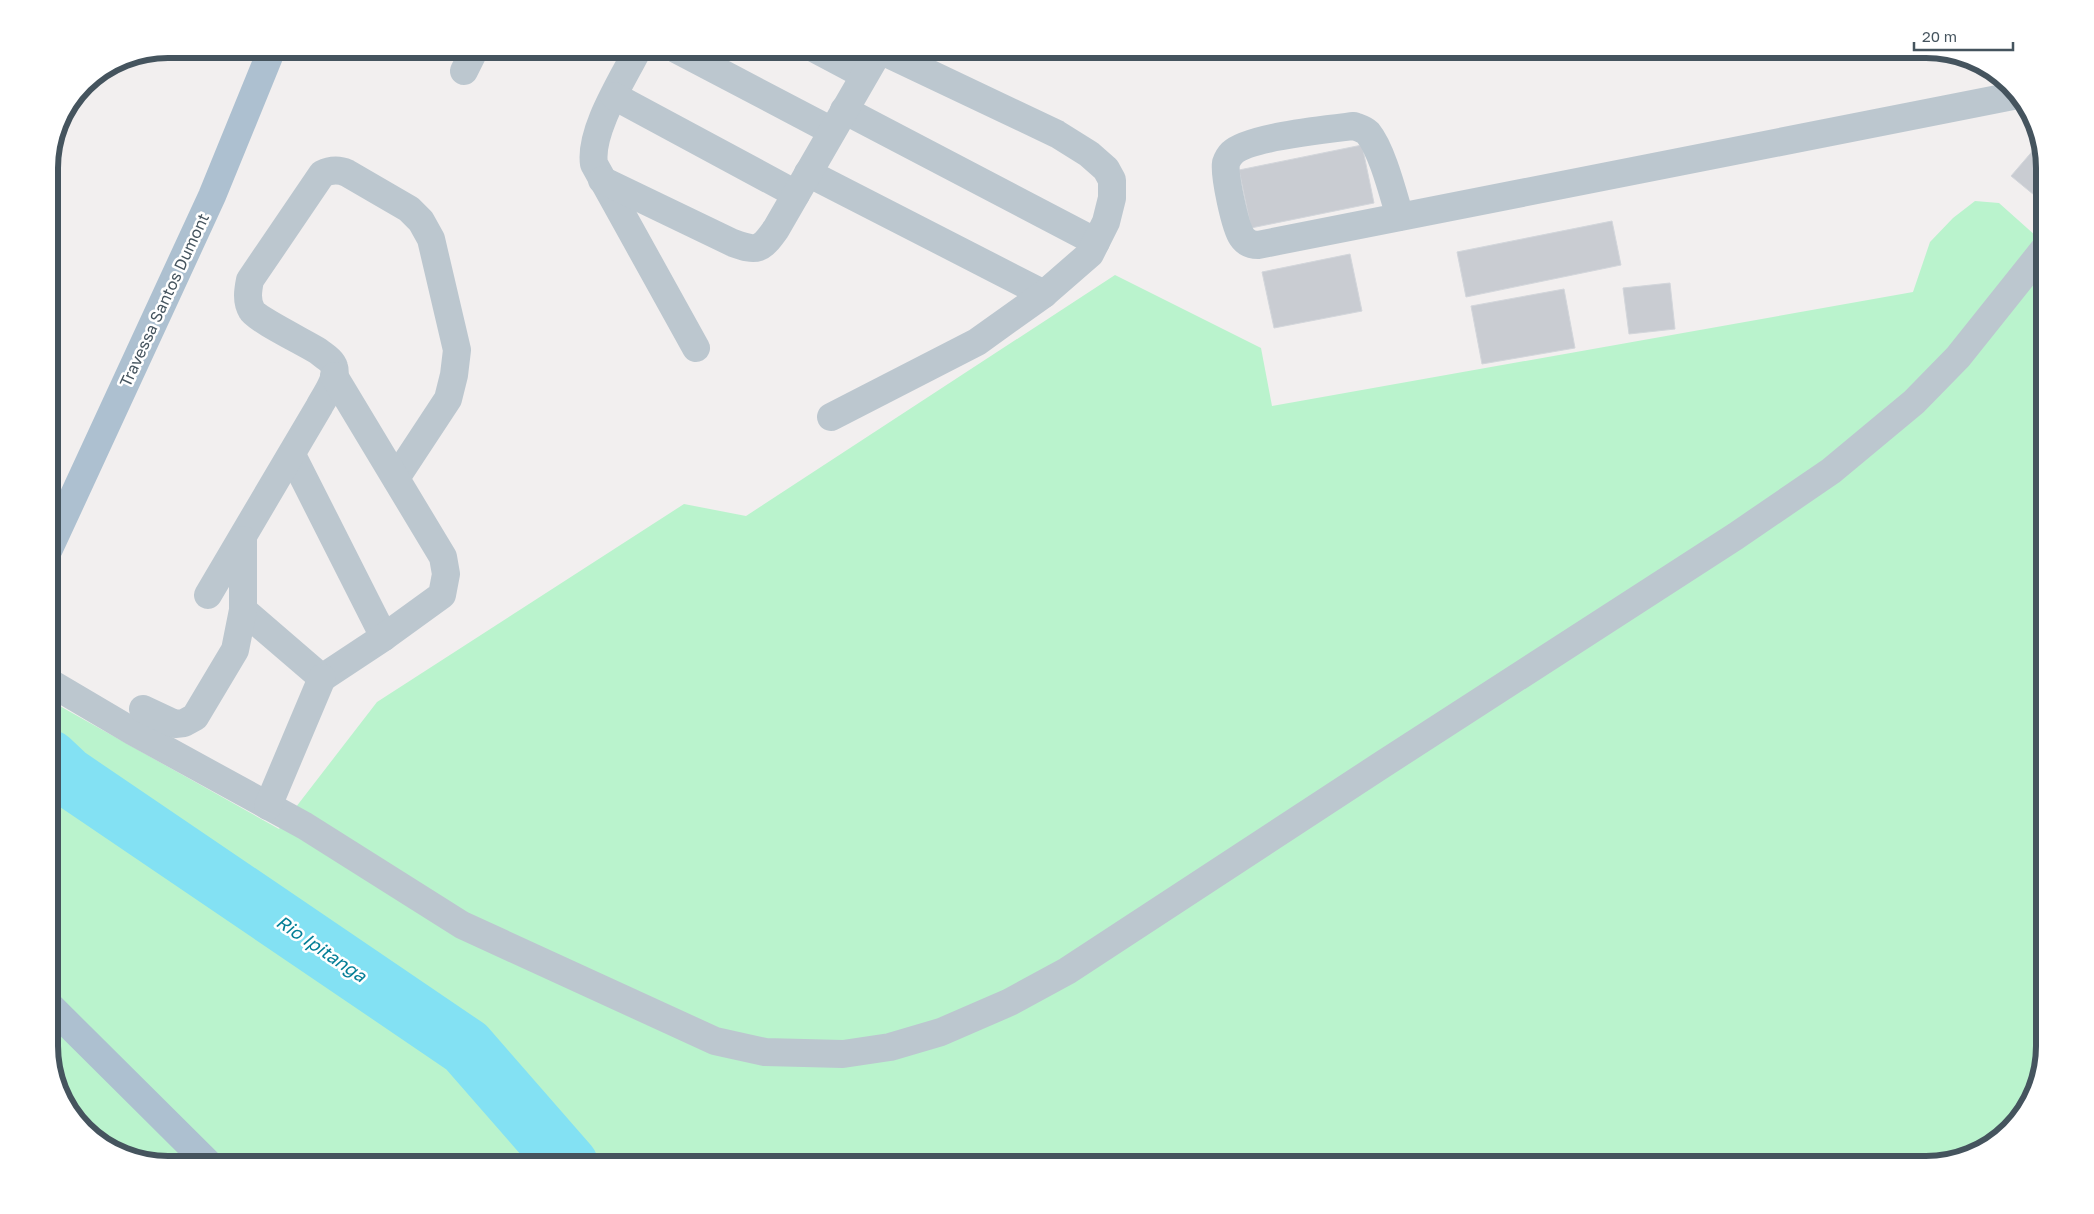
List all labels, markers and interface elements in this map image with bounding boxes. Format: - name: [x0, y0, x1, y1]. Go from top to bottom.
- scale bar: [1914, 20, 2013, 52]
- text: 20 m: [1922, 27, 1957, 45]
- street label: Travessa Santos Dumont: [115, 210, 213, 390]
- water label: Rio Ipitanga: [272, 910, 371, 987]

